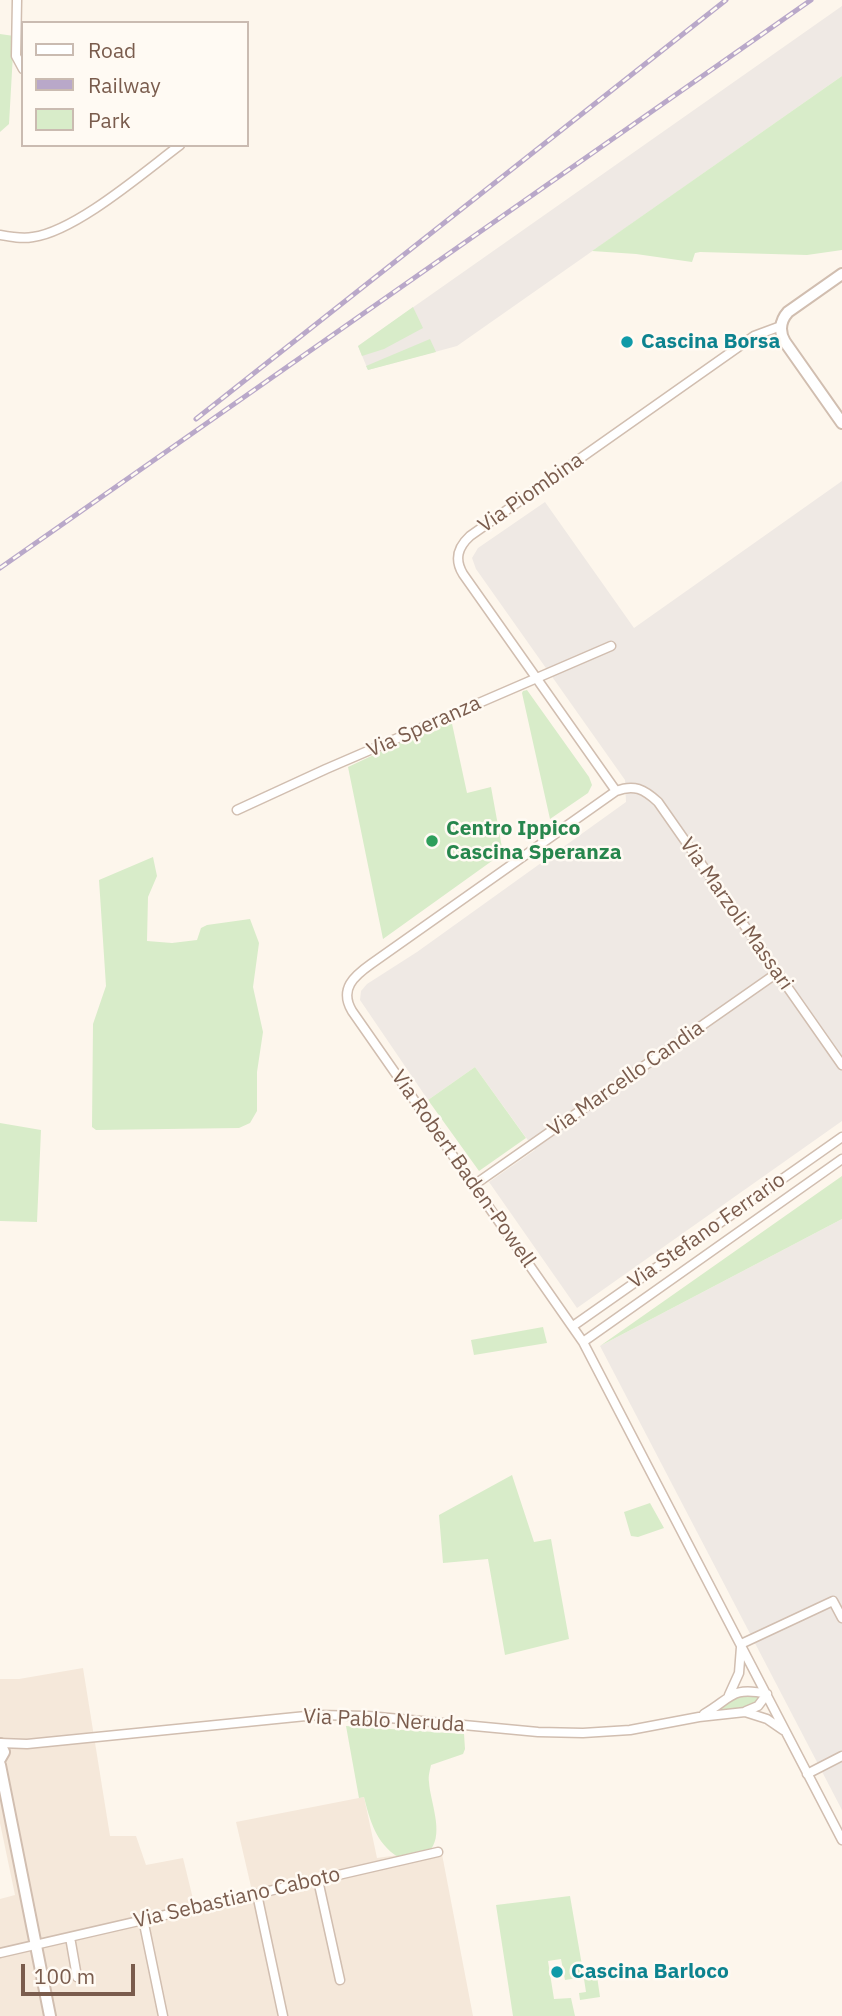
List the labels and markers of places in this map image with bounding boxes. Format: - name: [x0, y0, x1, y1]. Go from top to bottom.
- place label: Cascina Borsa: [641, 329, 780, 355]
- marker: Cascina Borsa: [619, 334, 635, 350]
- place label: Centro Ippico Cascina Speranza: [446, 816, 622, 866]
- marker: Centro Ippico Cascina Speranza: [424, 833, 440, 849]
- place label: Cascina Barloco: [571, 1959, 729, 1985]
- marker: Cascina Barloco: [549, 1964, 565, 1980]

